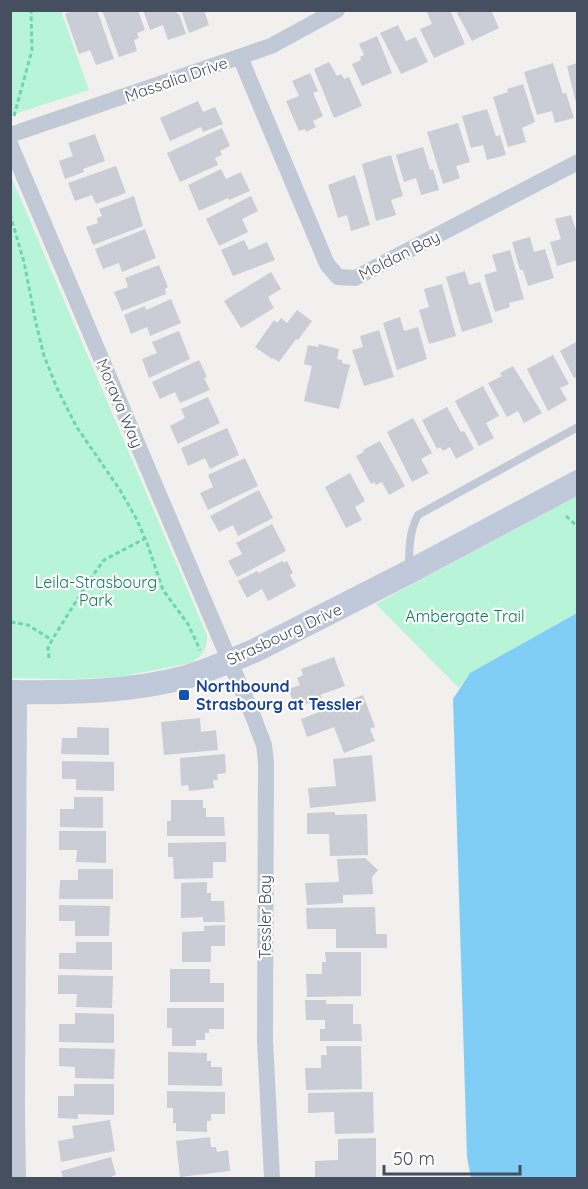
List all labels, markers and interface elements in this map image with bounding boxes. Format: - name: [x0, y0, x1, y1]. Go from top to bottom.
- street label: Massalia Drive: [122, 52, 230, 106]
- street label: Moldan Bay: [355, 226, 443, 284]
- street label: Morava Way: [92, 355, 148, 451]
- park label: Leila-Strasbourg Park: [35, 572, 157, 610]
- street label: Strasbourg Drive: [223, 599, 345, 669]
- park label: Ambergate Trail: [405, 606, 525, 626]
- place label: Northbound Strasbourg at Tessler: [196, 676, 362, 714]
- marker: Northbound Strasbourg at Tessler: [177, 688, 191, 702]
- street label: Tessler Bay: [255, 875, 275, 959]
- scale bar: [384, 1138, 520, 1176]
- text: 50 m: [393, 1147, 435, 1170]

